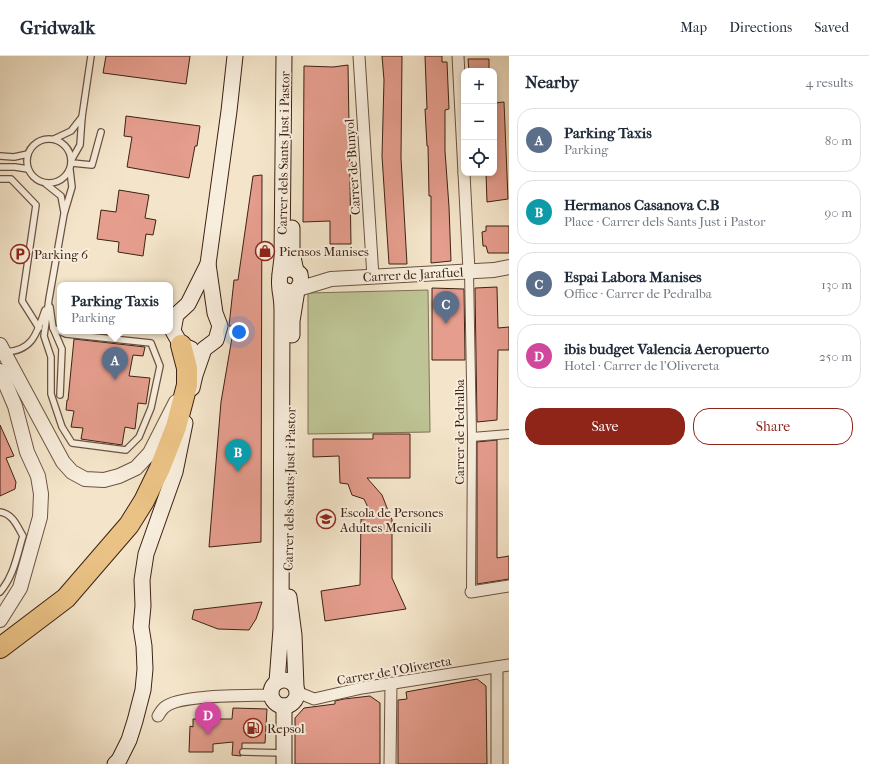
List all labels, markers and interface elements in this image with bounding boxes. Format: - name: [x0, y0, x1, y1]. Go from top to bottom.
- text: Gridwalk: [20, 17, 95, 39]
- text: Map: [680, 19, 707, 36]
- text: Directions: [729, 19, 792, 36]
- text: Saved: [814, 19, 849, 36]
- map controls: [461, 68, 497, 176]
- button: +: [461, 68, 497, 104]
- street label: Carrer dels Sants Just i Pastor: [275, 71, 292, 235]
- text: Nearby: [525, 72, 579, 92]
- text: 4 results: [806, 75, 853, 90]
- button: −: [461, 104, 497, 140]
- street label: Carrer de Bunyol: [342, 118, 363, 216]
- text: Parking Taxis: [564, 124, 652, 142]
- text: A: [535, 133, 543, 148]
- text: 80 m: [825, 133, 852, 148]
- button: locate: [461, 140, 497, 176]
- text: Parking: [564, 142, 608, 157]
- text: Hermanos Casanova C.B: [564, 196, 720, 214]
- text: B: [535, 205, 543, 220]
- text: 90 m: [824, 205, 852, 220]
- text: Place · Carrer dels Sants Just i Pastor: [564, 214, 765, 229]
- shop icon: Piensos Manises: [254, 240, 276, 262]
- parking icon: Parking 6: [9, 243, 31, 265]
- place label: Piensos Manises: [279, 244, 369, 259]
- place label: Parking 6: [34, 247, 89, 262]
- street label: Carrer de Jarafuel: [362, 264, 464, 285]
- text: Espai Labora Manises: [564, 268, 702, 286]
- text: C: [535, 277, 543, 292]
- text: 130 m: [821, 277, 852, 292]
- popup: [57, 282, 173, 334]
- text: Office · Carrer de Pedralba: [564, 286, 712, 301]
- pin: C: [433, 291, 459, 324]
- text: Parking Taxis: [71, 292, 159, 310]
- text: Parking: [71, 310, 115, 325]
- your location: [229, 322, 249, 342]
- text: ibis budget Valencia Aeropuerto: [564, 340, 769, 358]
- pin: A: [102, 347, 128, 380]
- text: D: [534, 349, 544, 364]
- text: 250 m: [819, 349, 852, 364]
- text: Hotel · Carrer de l'Olivereta: [564, 358, 719, 373]
- street label: Carrer de Pedralba: [452, 378, 467, 485]
- street label: Carrer dels Sants Just i Pastor: [281, 407, 298, 571]
- button: Save: [525, 408, 685, 445]
- button: Share: [693, 408, 853, 445]
- pin: B: [225, 439, 251, 472]
- place label: Escola de Persones Adultes Menicili: [339, 505, 443, 535]
- school or university icon: Escola de Persones Adultes Menicili: [315, 508, 337, 530]
- street label: Carrer de l'Olivereta: [336, 653, 453, 688]
- pin: D: [195, 702, 221, 735]
- fuel station icon: Repsol: [242, 717, 264, 739]
- place label: Repsol: [267, 721, 305, 736]

